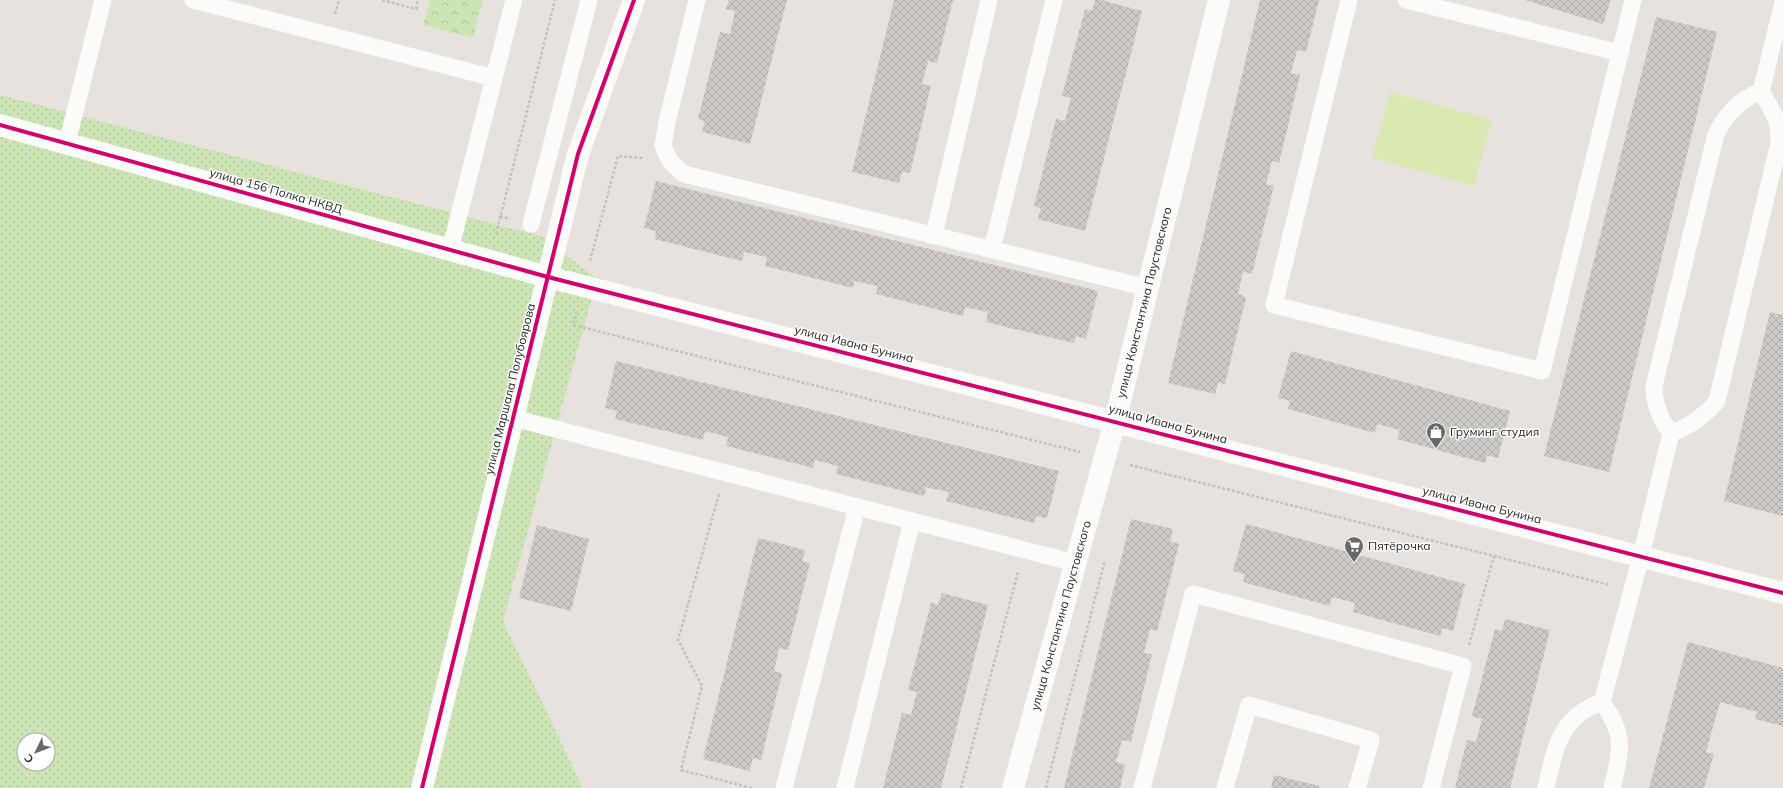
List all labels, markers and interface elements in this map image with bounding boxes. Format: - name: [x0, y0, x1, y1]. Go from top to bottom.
- street label: улица 156 Полка НКВД: [208, 164, 345, 217]
- street label: улица Константина Паустовского: [1113, 205, 1175, 399]
- street label: улица Маршала Полубоярова: [481, 302, 538, 476]
- street label: улица Ивана Бунина: [793, 321, 915, 366]
- street label: улица Ивана Бунина: [1107, 400, 1229, 447]
- shop icon: Груминг студия: [1425, 421, 1447, 449]
- place label: Груминг студия: [1450, 424, 1539, 439]
- street label: улица Ивана Бунина: [1421, 482, 1543, 527]
- street label: улица Константина Паустовского: [1027, 519, 1094, 712]
- supermarket icon: Пятёрочка: [1343, 535, 1365, 563]
- place label: Пятёрочка: [1368, 538, 1431, 553]
- north arrow: [16, 732, 56, 772]
- text: С: [21, 751, 36, 766]

